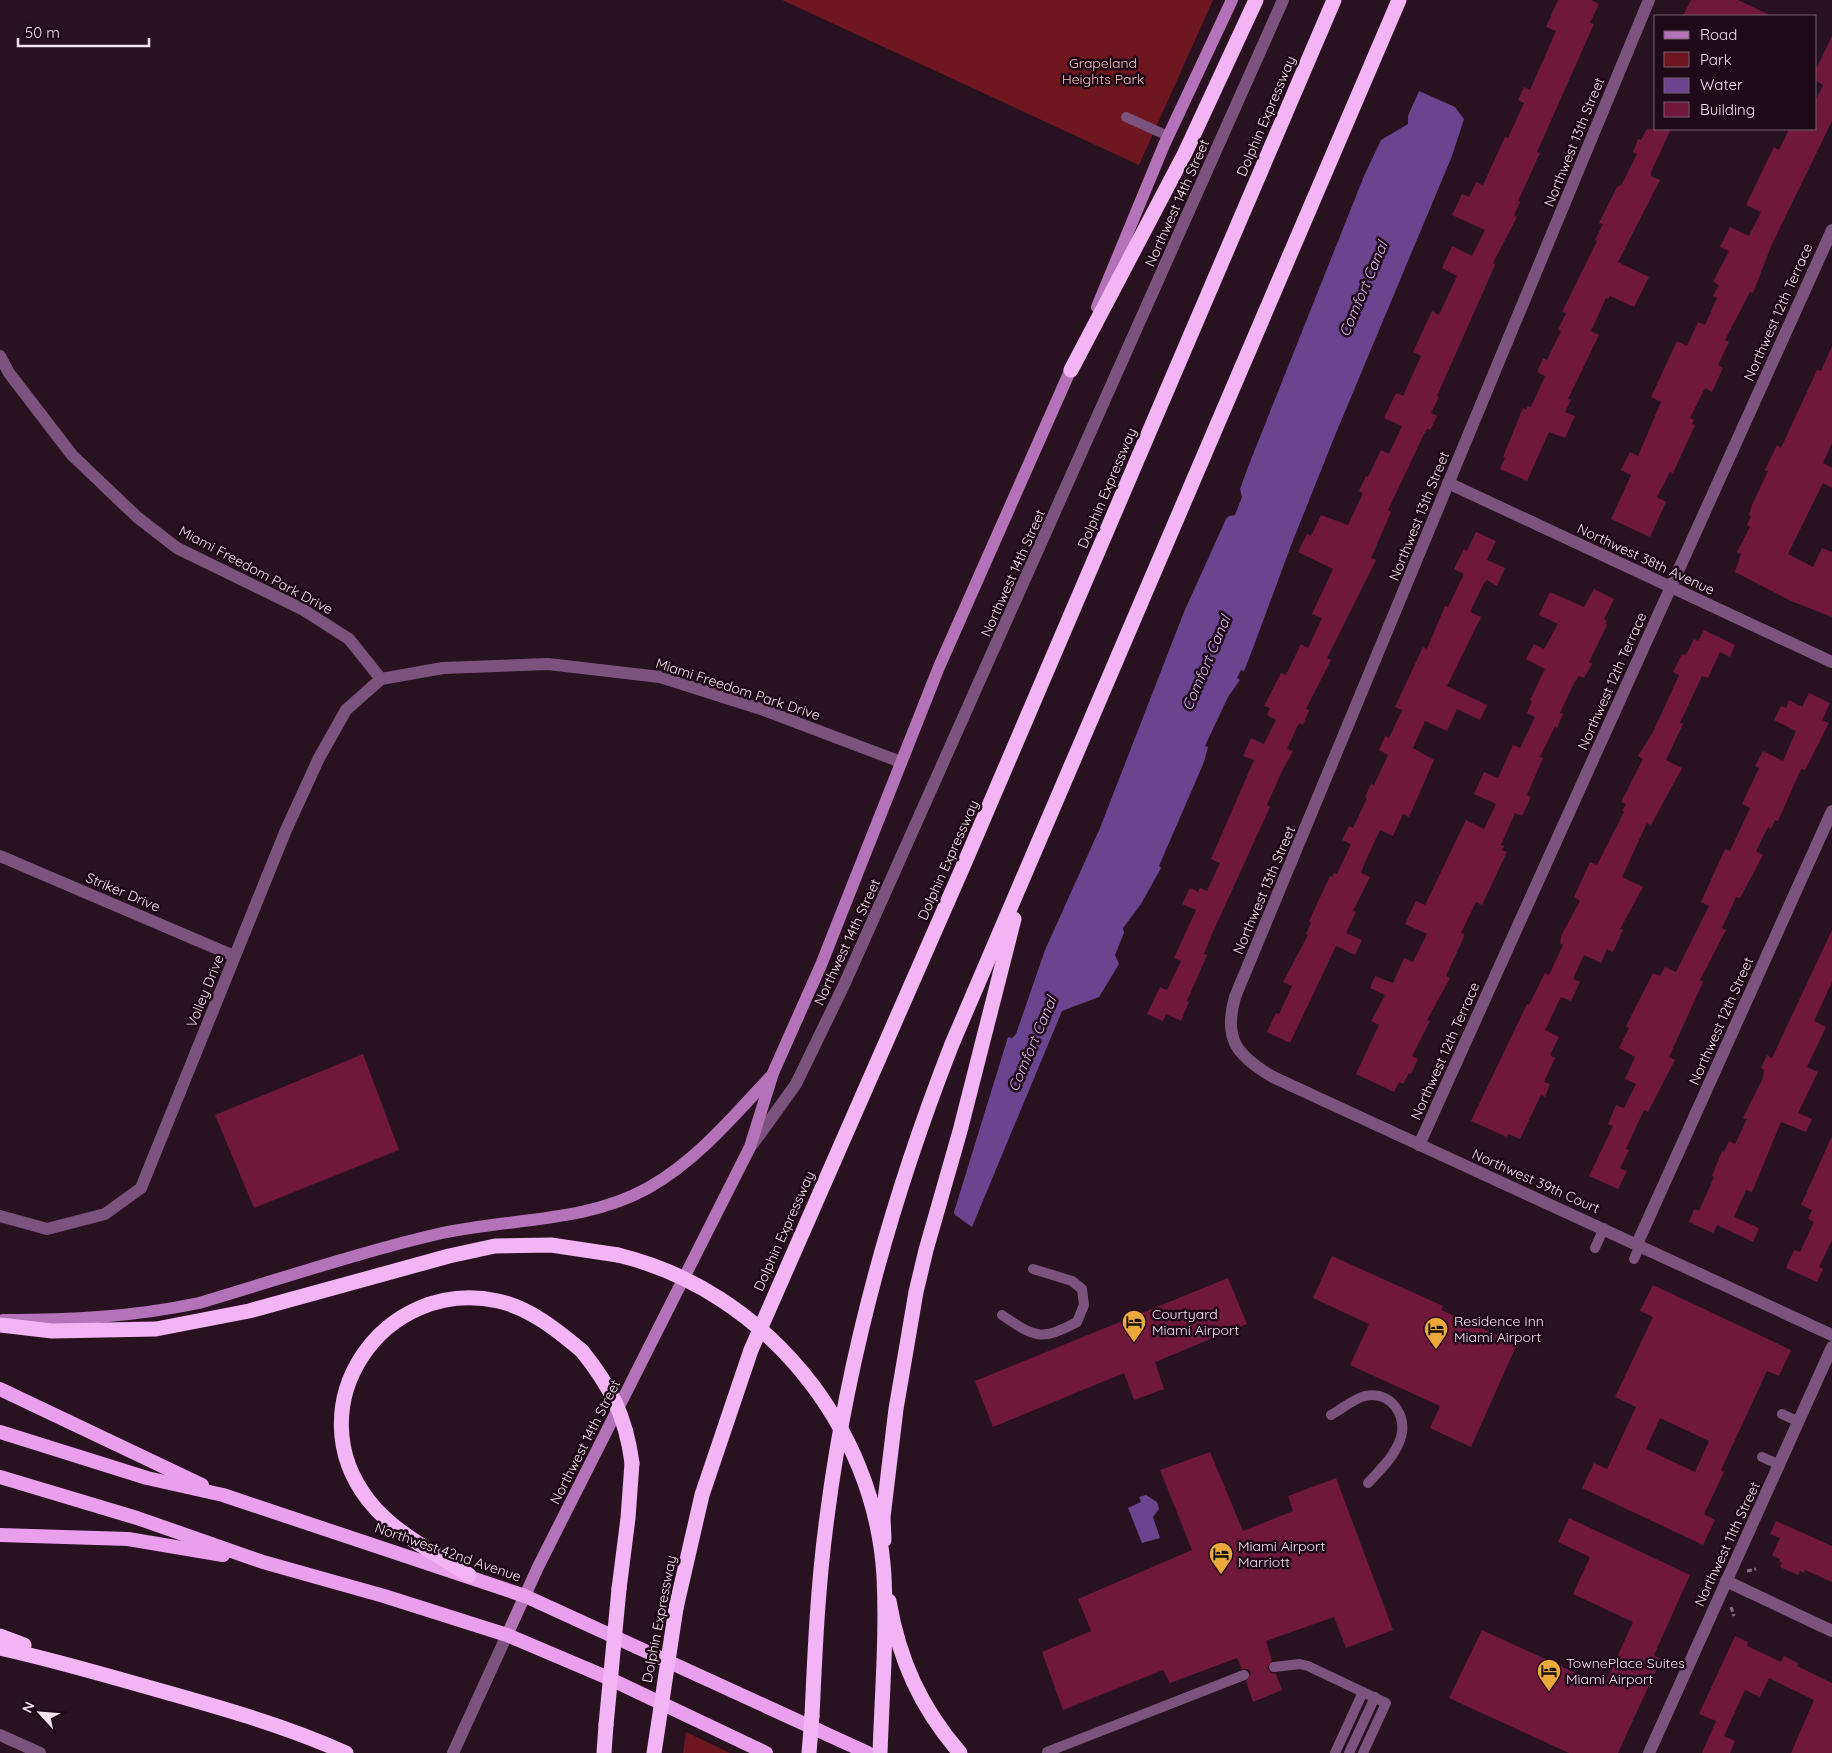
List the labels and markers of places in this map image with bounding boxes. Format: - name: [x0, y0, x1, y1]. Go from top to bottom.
- place label: Courtyard Miami Airport: [1152, 1305, 1239, 1339]
- hotel icon: Courtyard Miami Airport: [1121, 1309, 1147, 1343]
- place label: Residence Inn Miami Airport: [1454, 1312, 1544, 1346]
- hotel icon: Residence Inn Miami Airport: [1423, 1316, 1449, 1350]
- place label: Miami Airport Marriott: [1238, 1537, 1325, 1571]
- hotel icon: Miami Airport Marriott: [1208, 1541, 1234, 1575]
- place label: TownePlace Suites Miami Airport: [1566, 1654, 1685, 1688]
- hotel icon: TownePlace Suites Miami Airport: [1536, 1658, 1562, 1692]

